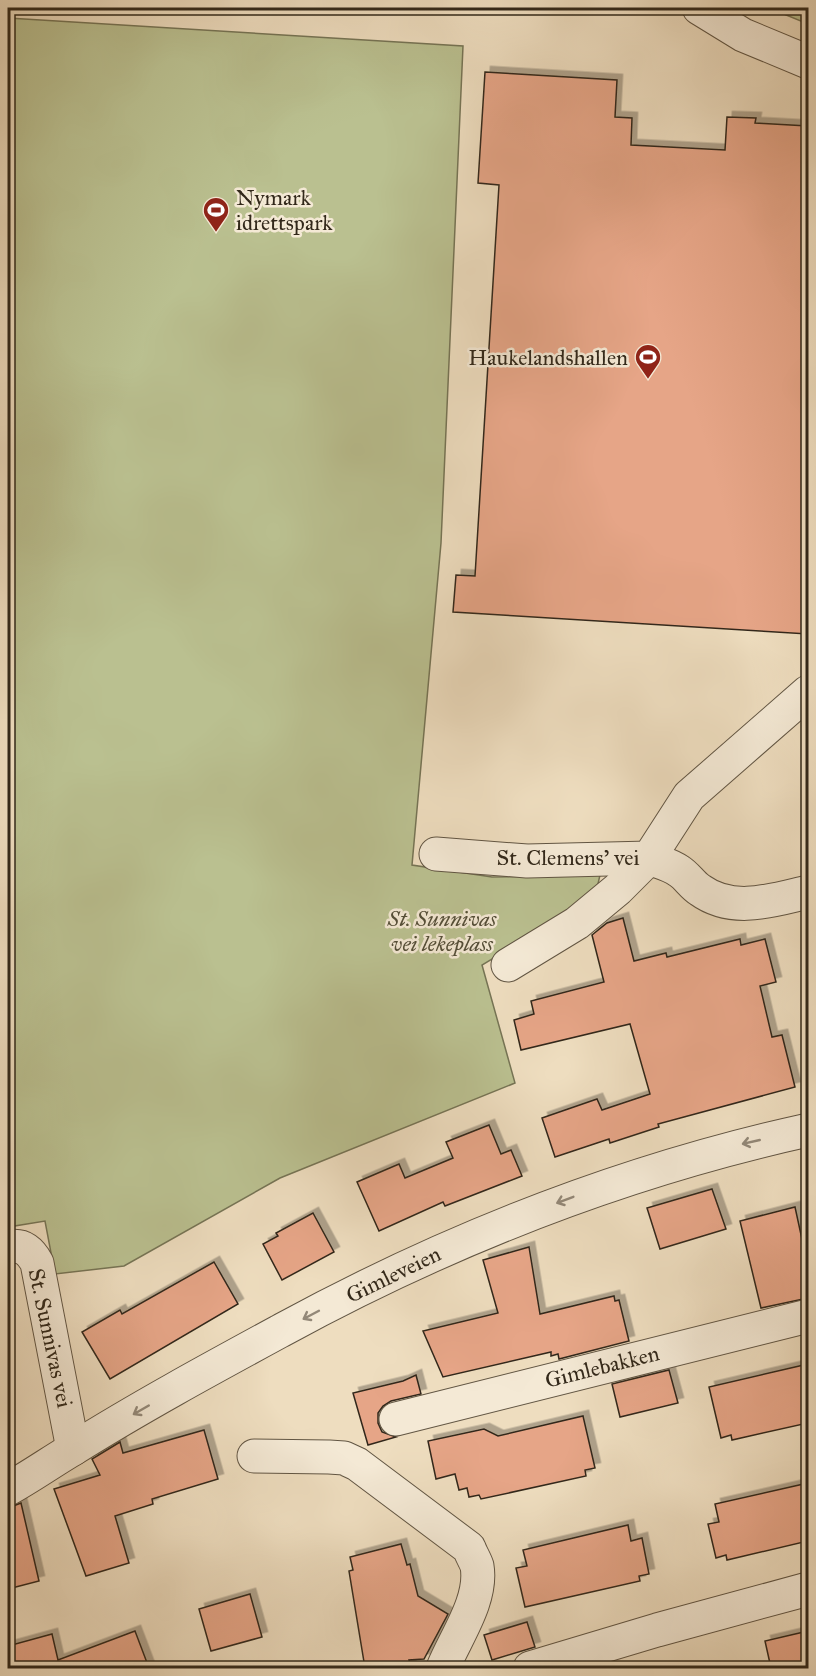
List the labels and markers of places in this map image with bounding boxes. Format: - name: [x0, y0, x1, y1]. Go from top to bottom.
- place label: Nymark idrettspark: [236, 184, 333, 236]
- sports icon: Nymark idrettspark: [201, 195, 231, 233]
- sports icon: Haukelandshallen: [633, 342, 663, 380]
- place label: Haukelandshallen: [468, 344, 628, 371]

